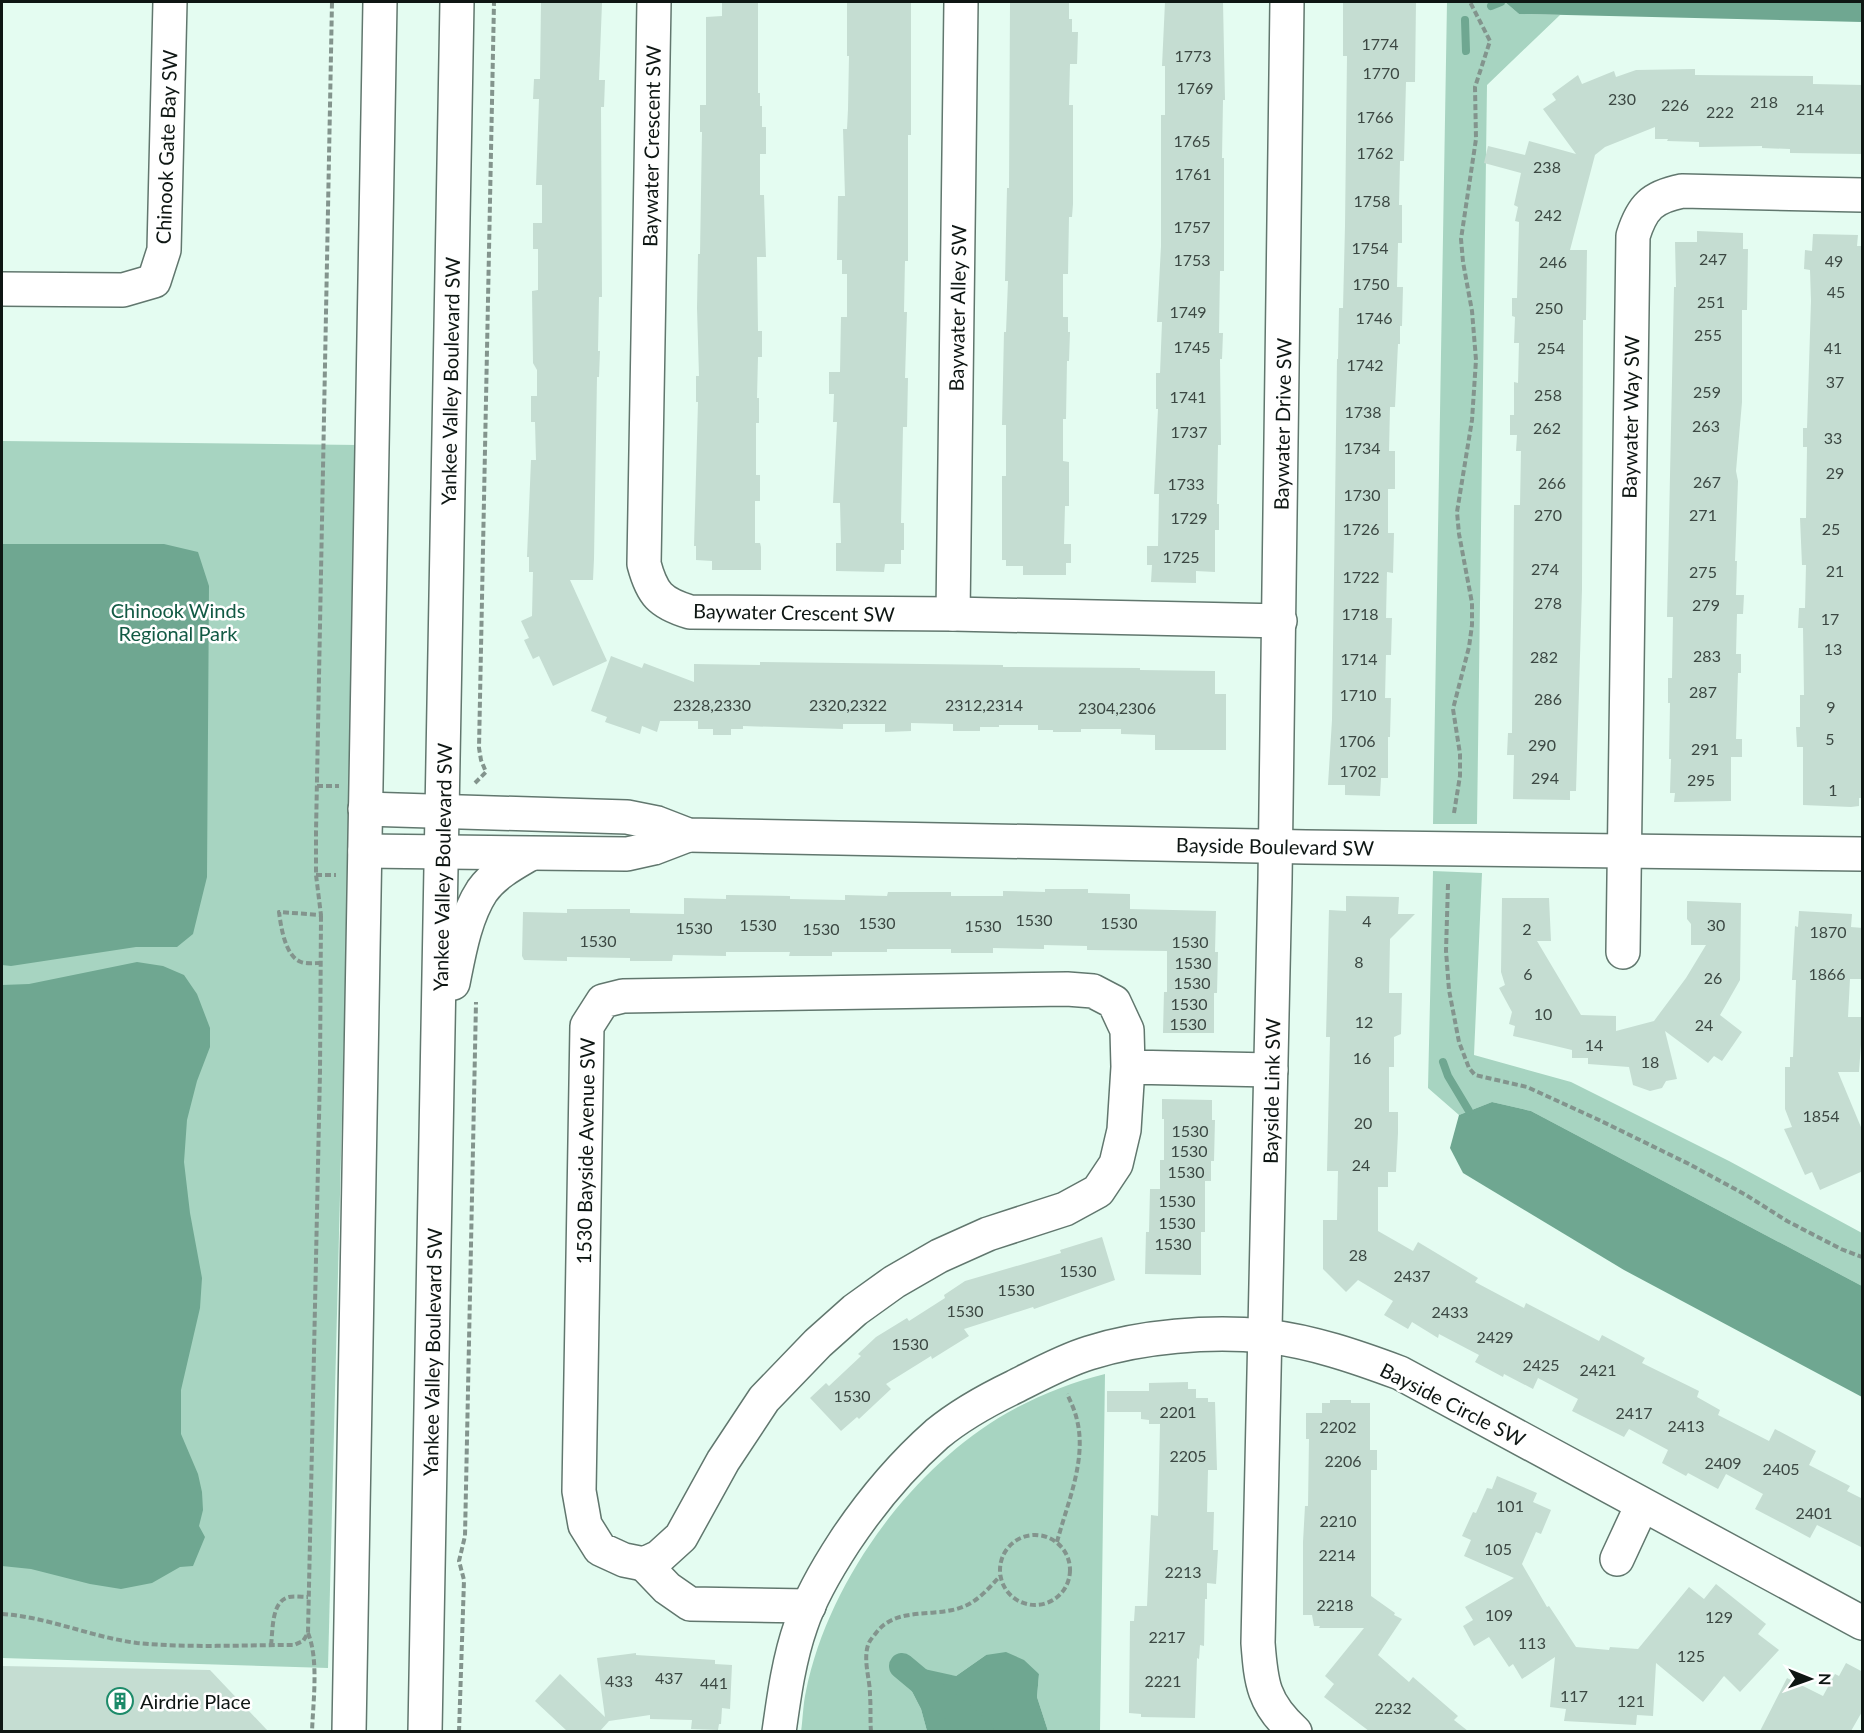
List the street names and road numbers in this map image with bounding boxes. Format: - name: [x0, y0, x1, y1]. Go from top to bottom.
- street label: Baywater Crescent SW: [637, 45, 665, 247]
- street label: Chinook Gate Bay SW: [151, 49, 181, 245]
- street label: Baywater Alley SW: [944, 224, 970, 392]
- street label: Yankee Valley Boulevard SW: [436, 256, 464, 505]
- street label: Baywater Way SW: [1617, 335, 1643, 499]
- street label: Baywater Drive SW: [1268, 337, 1296, 510]
- street label: Baywater Crescent SW: [693, 598, 895, 626]
- street label: Yankee Valley Boulevard SW: [428, 742, 456, 991]
- street label: Bayside Boulevard SW: [1176, 832, 1374, 860]
- street label: Bayside Link SW: [1258, 1018, 1284, 1164]
- street label: 1530 Bayside Avenue SW: [571, 1037, 599, 1265]
- street label: Yankee Valley Boulevard SW: [418, 1227, 446, 1476]
- street label: Bayside Circle SW: [1377, 1357, 1530, 1451]

